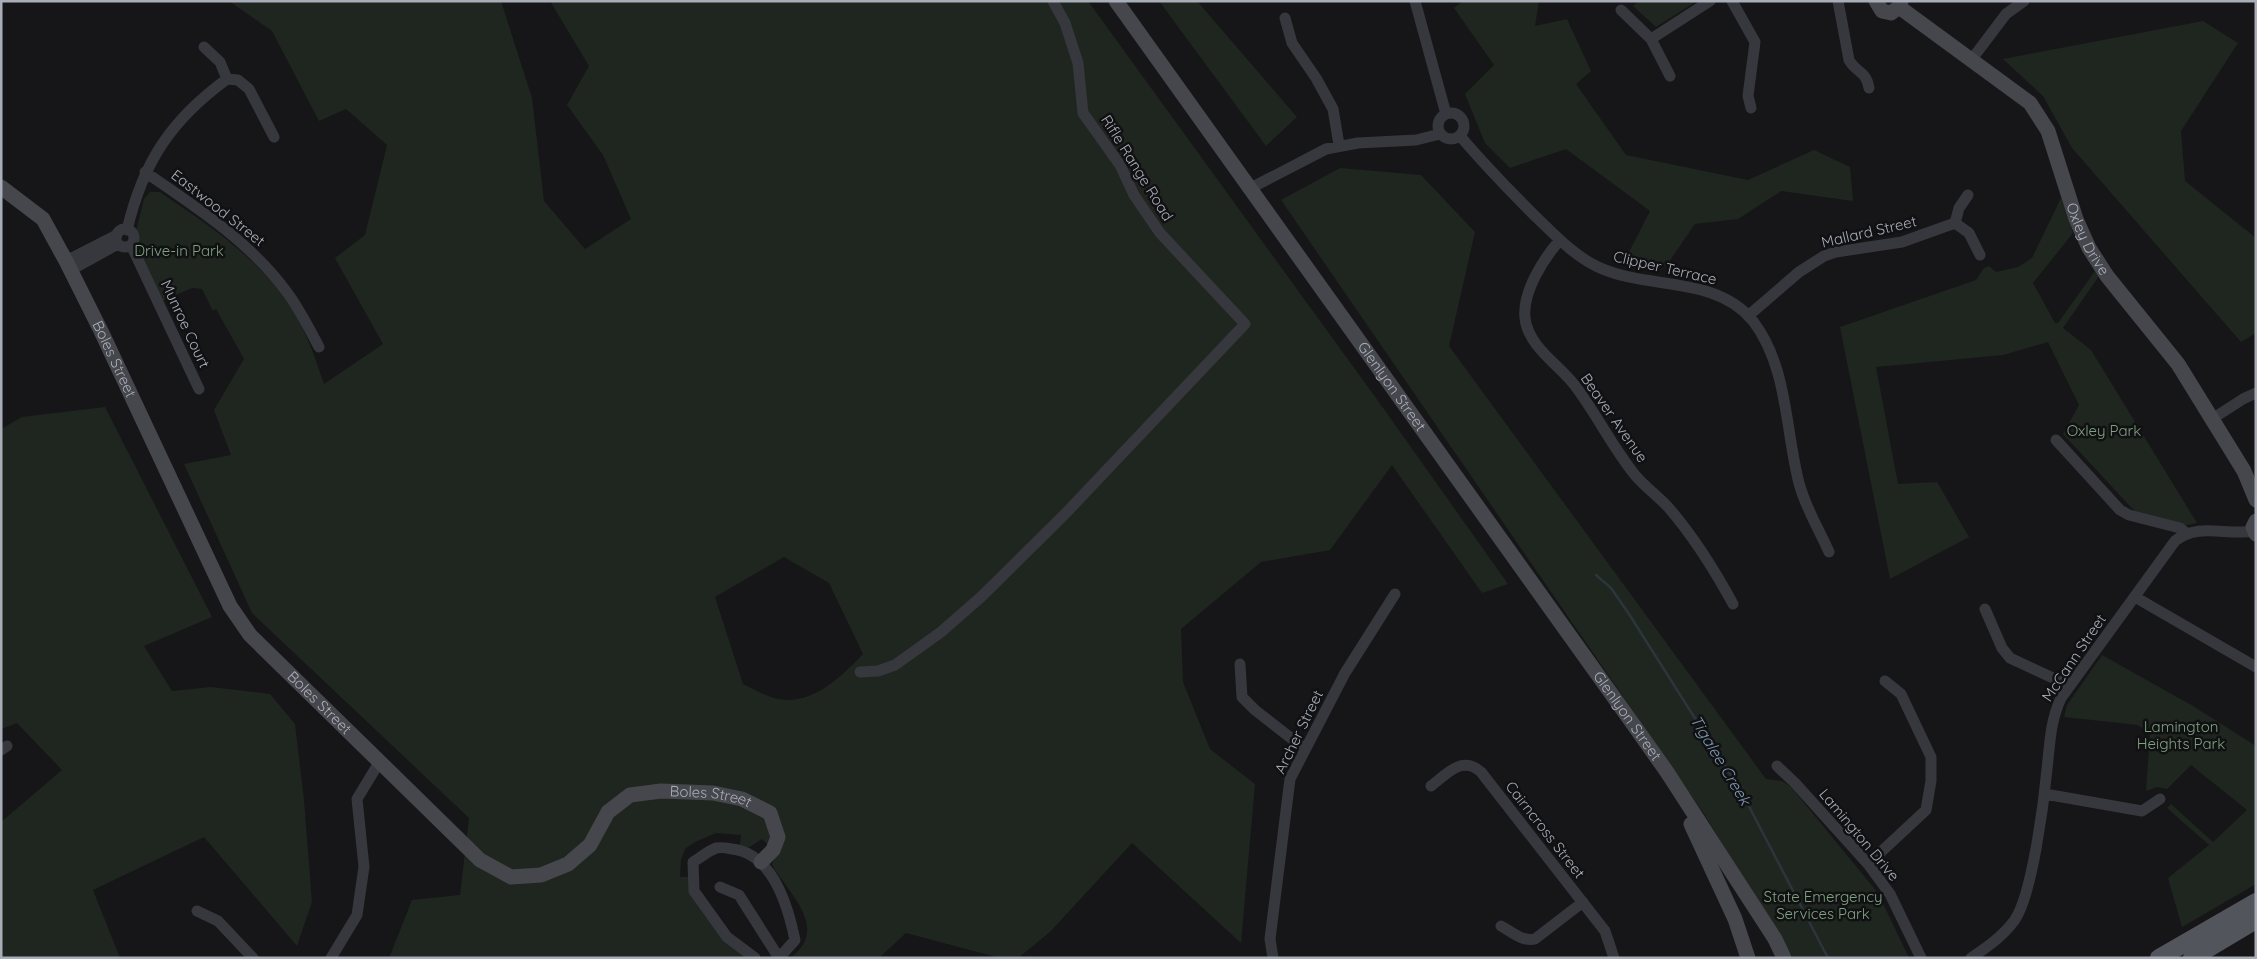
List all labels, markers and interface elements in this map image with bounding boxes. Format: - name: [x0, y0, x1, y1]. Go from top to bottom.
- street label: Rifle Range Road: [1097, 111, 1178, 224]
- street label: Eastwood Street: [168, 165, 269, 250]
- street label: Oxley Drive: [2062, 200, 2114, 279]
- street label: Mallard Street: [1819, 211, 1918, 252]
- park label: Drive-in Park: [134, 241, 224, 260]
- street label: Clipper Terrace: [1612, 246, 1719, 289]
- street label: Munroe Court: [157, 277, 214, 371]
- street label: Boles Street: [88, 317, 141, 400]
- street label: Glenlyon Street: [1354, 338, 1431, 435]
- street label: Beaver Avenue: [1577, 369, 1652, 466]
- park label: Oxley Park: [2067, 421, 2141, 440]
- street label: McCann Street: [2037, 610, 2110, 705]
- street label: Boles Street: [283, 667, 356, 738]
- street label: Glenlyon Street: [1589, 667, 1666, 764]
- street label: Archer Street: [1270, 687, 1327, 777]
- water label: Tigalee Creek: [1686, 711, 1756, 810]
- park label: Lamington Heights Park: [2137, 717, 2225, 753]
- street label: Cairncross Street: [1502, 777, 1589, 882]
- street label: Boles Street: [669, 781, 755, 811]
- street label: Lamington Drive: [1815, 785, 1904, 885]
- park label: State Emergency Services Park: [1764, 887, 1882, 923]

